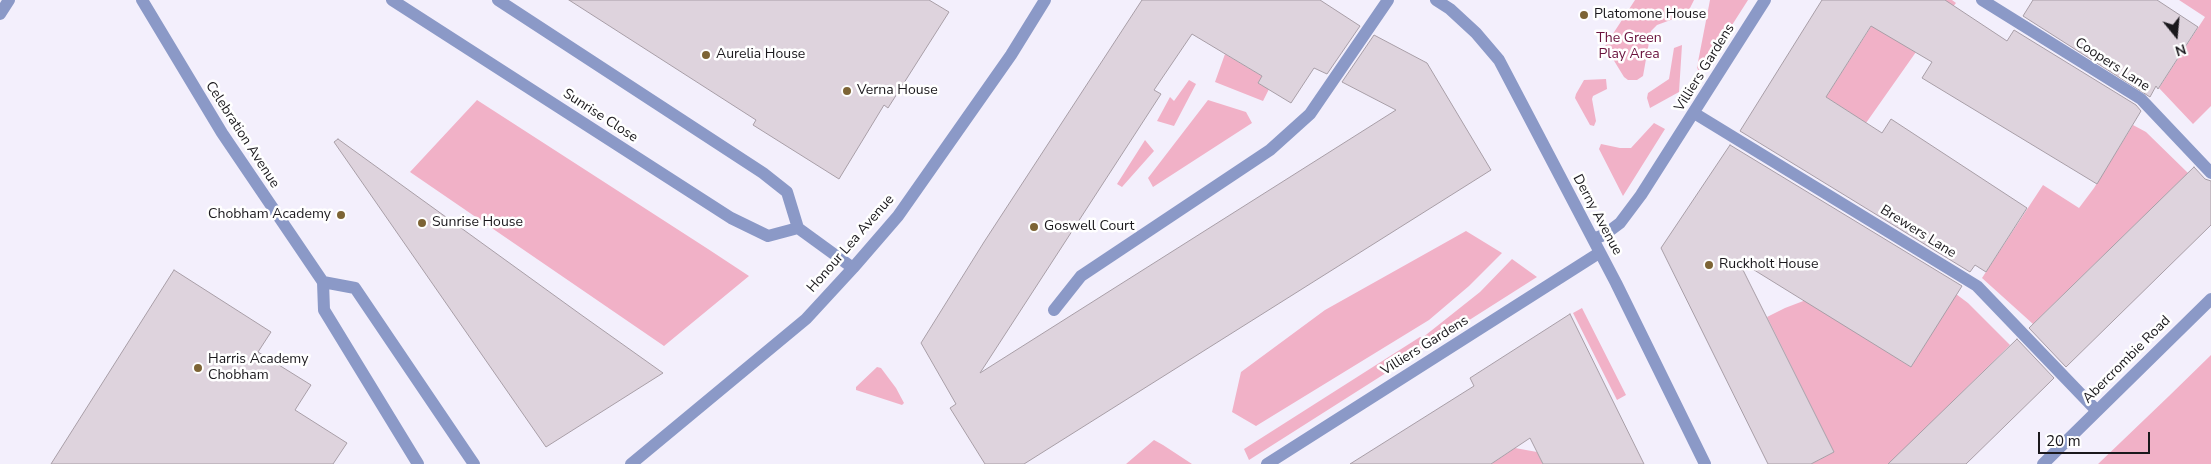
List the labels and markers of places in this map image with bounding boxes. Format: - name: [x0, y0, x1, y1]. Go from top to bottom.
- place label: Platomone House: [1594, 7, 1706, 23]
- marker: Platomone House: [1578, 9, 1590, 21]
- place label: Aurelia House: [716, 47, 805, 63]
- marker: Aurelia House: [700, 49, 712, 61]
- place label: Verna House: [857, 83, 938, 99]
- marker: Verna House: [841, 85, 853, 97]
- place label: Chobham Academy: [208, 207, 331, 223]
- marker: Chobham Academy: [335, 209, 347, 221]
- place label: Sunrise House: [432, 215, 523, 231]
- marker: Sunrise House: [416, 217, 428, 229]
- place label: Goswell Court: [1044, 219, 1134, 235]
- marker: Goswell Court: [1028, 221, 1040, 233]
- place label: Ruckholt House: [1719, 257, 1818, 273]
- marker: Ruckholt House: [1703, 259, 1715, 271]
- place label: Harris Academy Chobham: [208, 352, 308, 384]
- marker: Harris Academy Chobham: [192, 362, 204, 374]

